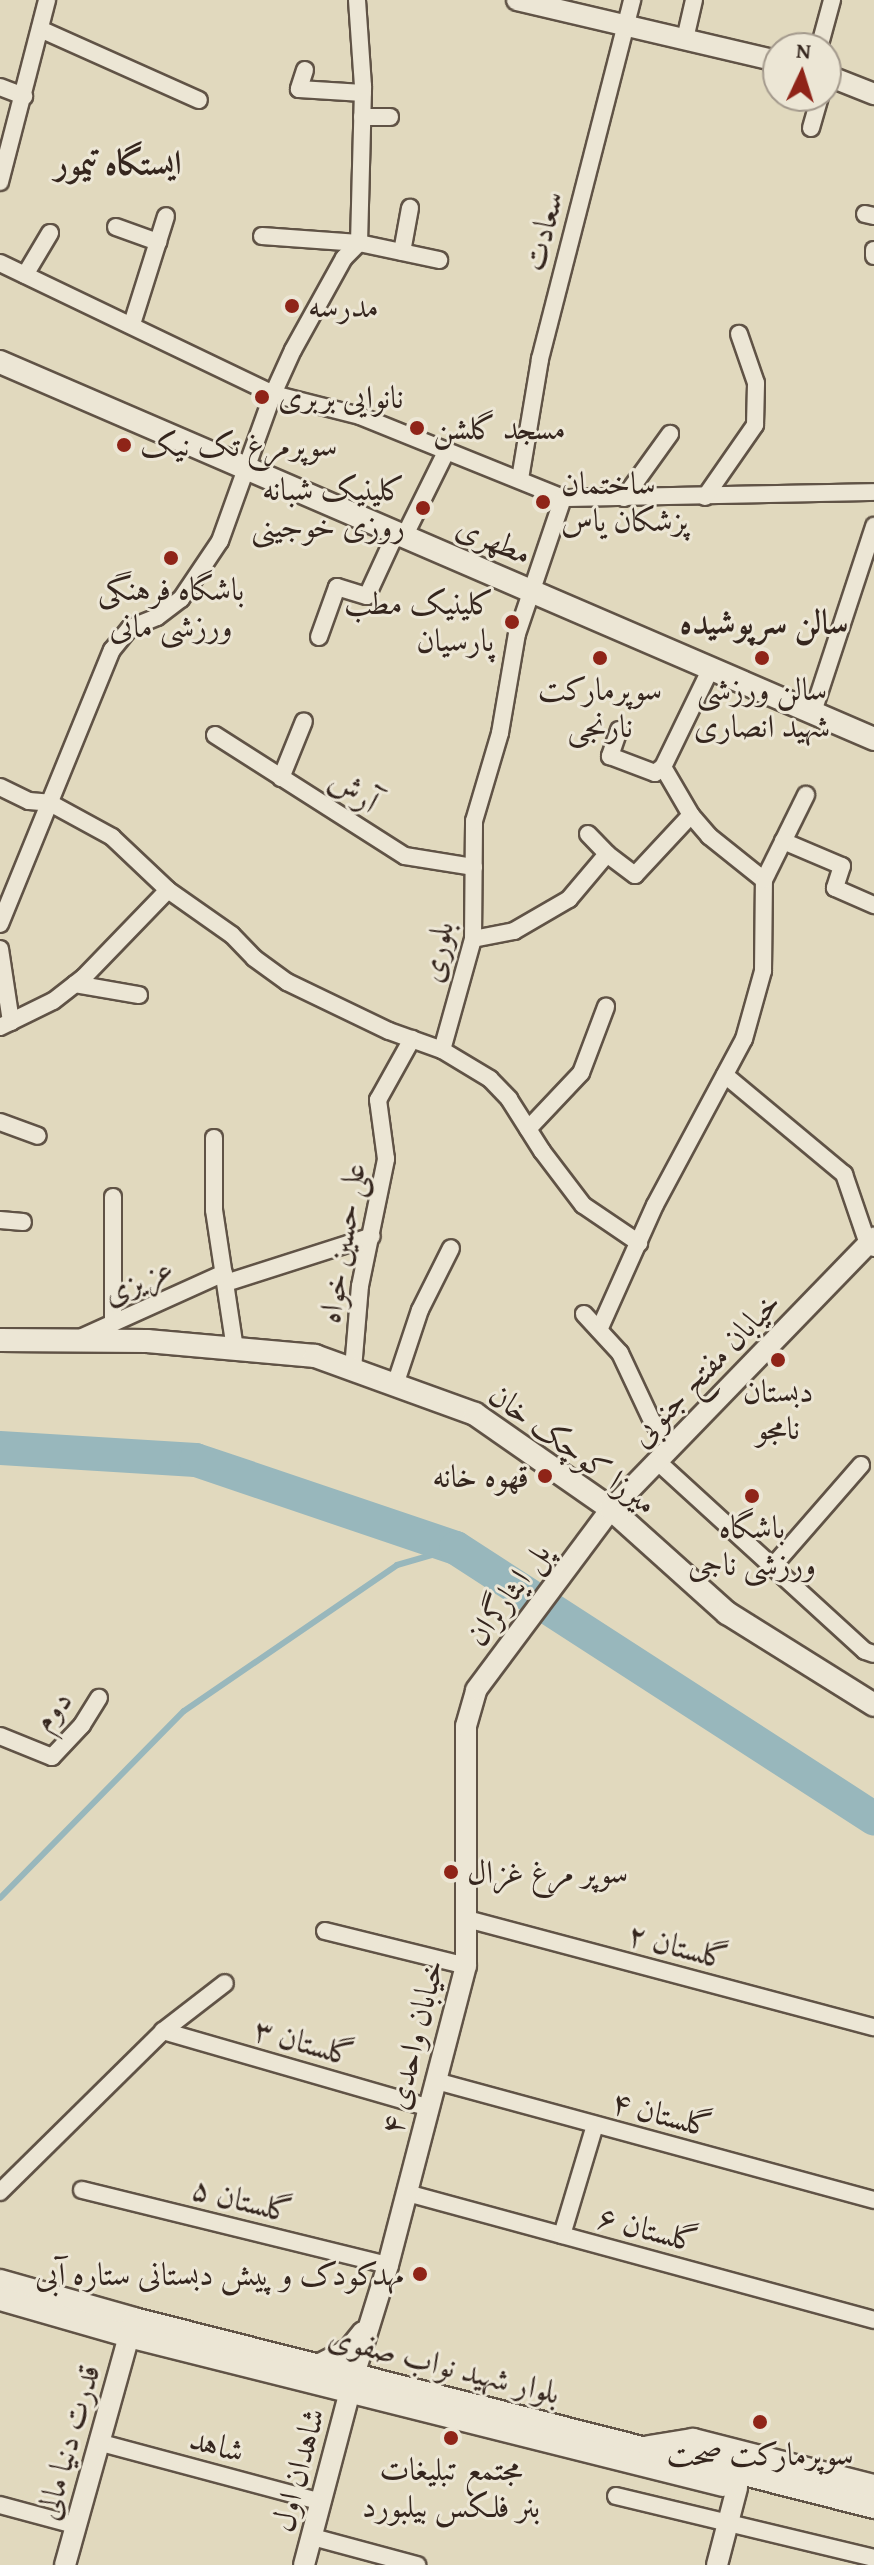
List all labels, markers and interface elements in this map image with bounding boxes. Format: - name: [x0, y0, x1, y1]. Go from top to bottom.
- north arrow: [762, 32, 842, 112]
- text: N: [795, 34, 812, 67]
- district label: ایستگاه تیمور: [54, 142, 182, 182]
- street label: سعادت: [515, 187, 571, 275]
- place label: مدرسه: [308, 287, 379, 325]
- marker: مدرسه: [283, 297, 301, 315]
- place label: نانوایی بربری: [278, 378, 404, 416]
- marker: نانوایی بربری: [253, 388, 271, 406]
- place label: مسجد گلشن: [433, 409, 566, 447]
- marker: مسجد گلشن: [408, 419, 426, 437]
- place label: سوپرمرغ تک نیک: [140, 426, 337, 464]
- marker: سوپرمرغ تک نیک: [115, 436, 133, 454]
- place label: ساختمان پزشکان یاس: [561, 465, 688, 540]
- place label: کلینیک شبانه روزی خوجینی: [251, 471, 405, 546]
- marker: ساختمان پزشکان یاس: [532, 491, 554, 513]
- marker: کلینیک شبانه روزی خوجینی: [412, 497, 434, 519]
- street label: مطهری: [451, 507, 537, 573]
- marker: باشگاه فرهنگی ورزشی مانی: [162, 549, 180, 567]
- place label: باشگاه فرهنگی ورزشی مانی: [98, 571, 244, 646]
- place label: کلینیک مطب پارسیان: [344, 585, 494, 660]
- district label: سالن سرپوشیده: [679, 601, 849, 641]
- marker: کلینیک مطب پارسیان: [501, 611, 523, 633]
- marker: سوپرمارکت نارنجی: [591, 649, 609, 667]
- marker: سالن ورزشی شهید انصاری: [753, 649, 771, 667]
- place label: سوپرمارکت نارنجی: [538, 671, 662, 746]
- place label: سالن ورزشی شهید انصاری: [694, 671, 830, 746]
- street label: آرش: [322, 761, 386, 821]
- street label: بلوری: [412, 918, 462, 986]
- street label: علی حسین خواه: [310, 1160, 374, 1326]
- street label: عزیزی: [97, 1249, 179, 1313]
- street label: خیابان مفتح جنوبی: [621, 1283, 789, 1455]
- marker: دبستان نامجو: [769, 1351, 787, 1369]
- place label: دبستان نامجو: [743, 1373, 813, 1448]
- street label: میرزا کوچک خان: [482, 1375, 664, 1523]
- place label: قهوه خانه: [432, 1457, 529, 1495]
- marker: قهوه خانه: [536, 1467, 554, 1485]
- marker: باشگاه ورزشی ناجی: [743, 1487, 761, 1505]
- place label: باشگاه ورزشی ناجی: [688, 1509, 816, 1584]
- street label: پل ایثارگران: [458, 1535, 558, 1653]
- street label: دوم: [24, 1682, 80, 1738]
- place label: سوپر مرغ غزال: [467, 1853, 628, 1891]
- marker: سوپر مرغ غزال: [442, 1863, 460, 1881]
- street label: گلستان ۲: [624, 1914, 732, 1978]
- street label: خیابان واحدی ۴: [372, 1955, 452, 2139]
- street label: گلستان ۳: [250, 2009, 358, 2075]
- street label: گلستان ۴: [608, 2082, 716, 2146]
- street label: گلستان ۵: [188, 2169, 296, 2231]
- street label: گلستان ۶: [594, 2197, 702, 2261]
- place label: مهدکودک و پیش دبستانی ستاره آبی: [35, 2255, 404, 2293]
- marker: مهدکودک و پیش دبستانی ستاره آبی: [411, 2265, 429, 2283]
- street label: بلوار شهید نواب صفوی: [324, 2318, 564, 2412]
- street label: قدرت دنیا مالی: [28, 2360, 108, 2524]
- street label: شاهدان اول: [263, 2404, 333, 2536]
- marker: سوپرمارکت صحت: [751, 2413, 769, 2431]
- street label: شاهد: [185, 2419, 249, 2471]
- marker: مجتمع تبلیغات بنر فلکس بیلبورد: [442, 2429, 460, 2447]
- place label: سوپرمارکت صحت: [666, 2435, 854, 2473]
- place label: مجتمع تبلیغات بنر فلکس بیلبورد: [362, 2451, 540, 2526]

